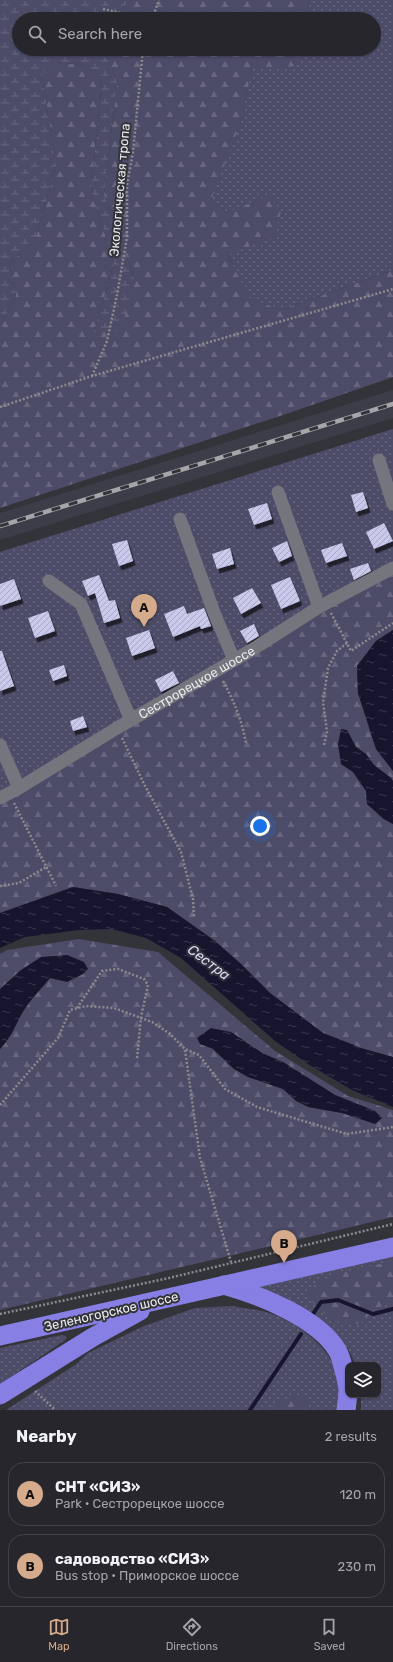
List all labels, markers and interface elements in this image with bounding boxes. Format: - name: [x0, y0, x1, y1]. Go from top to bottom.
- search box: [12, 12, 381, 56]
- icon: search: [26, 23, 48, 45]
- text: Search here: [58, 25, 142, 43]
- street label: Экологическая тропа: [106, 123, 133, 257]
- pin: A: [131, 594, 157, 627]
- street label: Сестрорецкое шоссе: [136, 643, 258, 722]
- your location: [250, 816, 270, 836]
- water label: Сестра: [184, 941, 233, 984]
- pin: B: [271, 1230, 297, 1263]
- street label: Зеленогорское шоссе: [43, 1289, 180, 1334]
- map controls: [345, 1362, 381, 1398]
- button: layers: [345, 1362, 381, 1398]
- text: Nearby: [16, 1426, 77, 1446]
- text: 2 results: [325, 1429, 377, 1444]
- text: СНТ «СИЗ»: [55, 1478, 140, 1496]
- text: A: [25, 1487, 35, 1502]
- text: 120 m: [340, 1487, 376, 1502]
- text: Park · Сестрорецкое шоссе: [55, 1496, 225, 1511]
- text: садоводство «СИЗ»: [55, 1550, 209, 1568]
- text: B: [25, 1559, 35, 1574]
- text: 230 m: [338, 1559, 376, 1574]
- text: Bus stop · Приморское шоссе: [55, 1568, 239, 1583]
- tab: Map: [48, 1616, 70, 1653]
- tab: Directions: [166, 1616, 218, 1653]
- tab: Saved: [314, 1616, 345, 1653]

